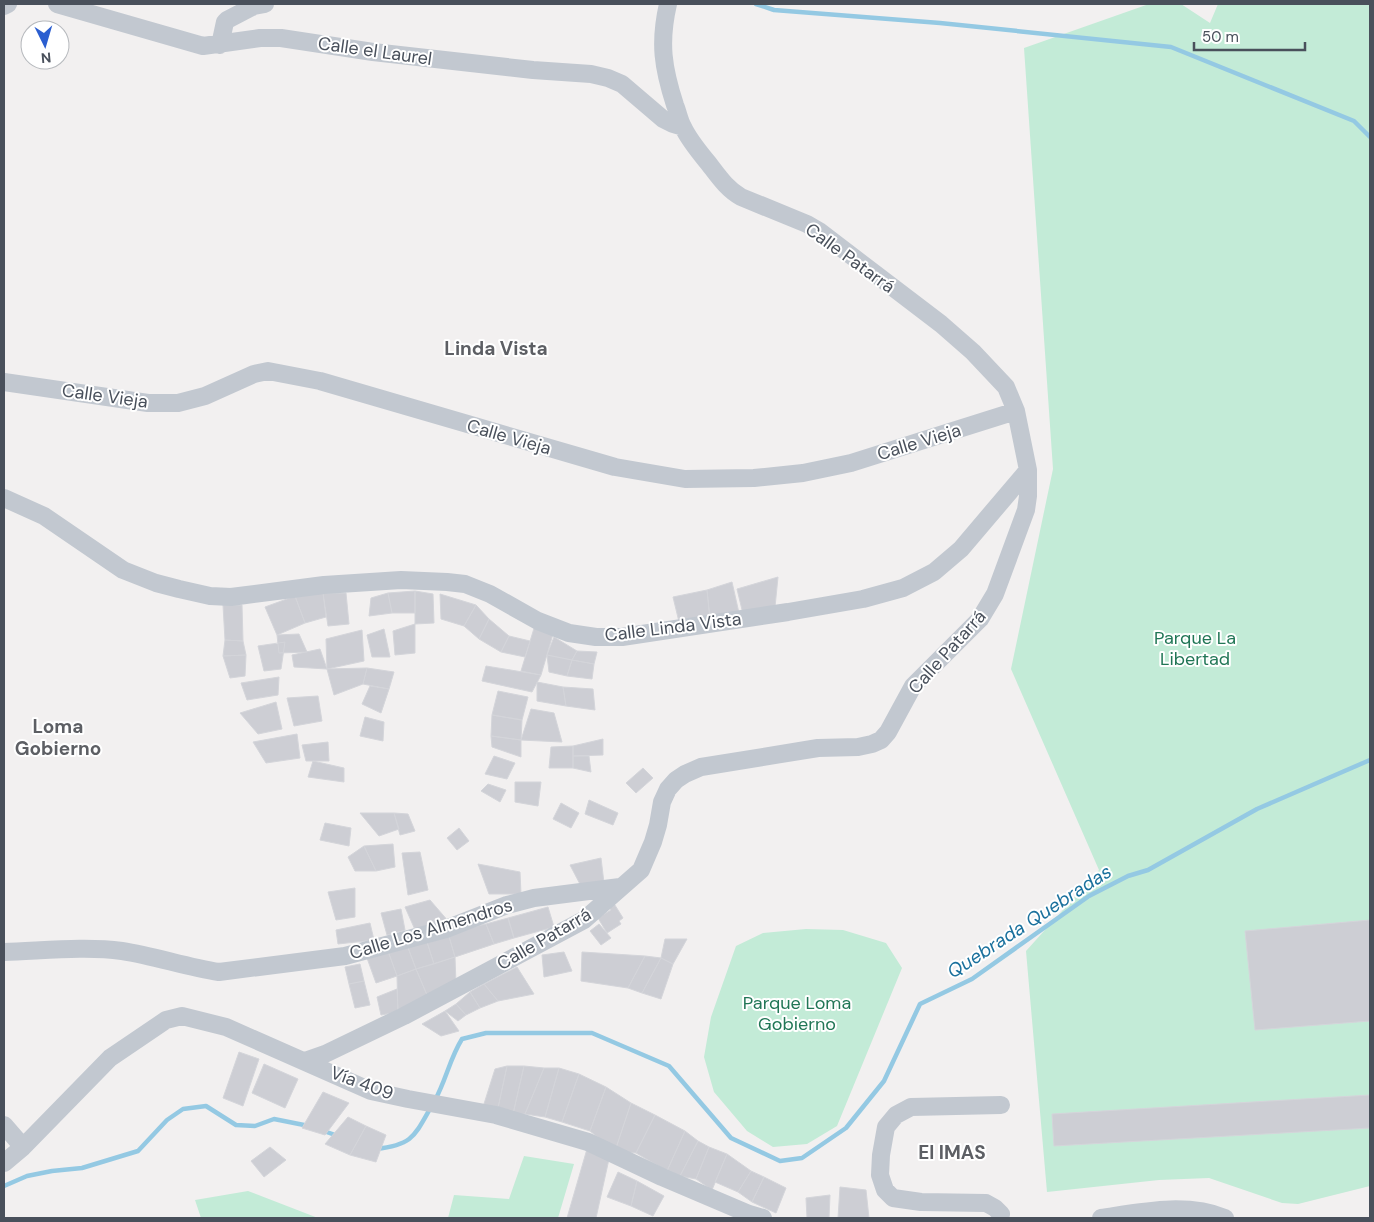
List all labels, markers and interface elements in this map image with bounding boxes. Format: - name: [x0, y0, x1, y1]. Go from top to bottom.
- north arrow: [20, 20, 70, 70]
- scale bar: [1194, 20, 1305, 52]
- text: 50 m: [1202, 27, 1239, 47]
- street label: Calle el Laurel: [316, 31, 434, 71]
- text: N: [40, 49, 52, 67]
- street label: Calle Patarrá: [800, 217, 900, 299]
- district label: Linda Vista: [444, 336, 548, 361]
- street label: Calle Vieja: [61, 378, 149, 414]
- street label: Calle Vieja: [464, 414, 554, 460]
- street label: Calle Vieja: [874, 418, 964, 466]
- street label: Calle Patarrá: [903, 605, 991, 699]
- street label: Calle Linda Vista: [603, 607, 743, 647]
- park label: Parque La Libertad: [1154, 626, 1236, 671]
- district label: Loma Gobierno: [15, 714, 101, 761]
- water label: Quebrada Quebradas: [942, 859, 1116, 984]
- street label: Calle Los Almendros: [347, 893, 515, 965]
- street label: Calle Patarrá: [492, 902, 596, 976]
- park label: Parque Loma Gobierno: [743, 991, 851, 1036]
- street label: Vía 409: [327, 1061, 397, 1105]
- district label: El IMAS: [918, 1140, 986, 1165]

